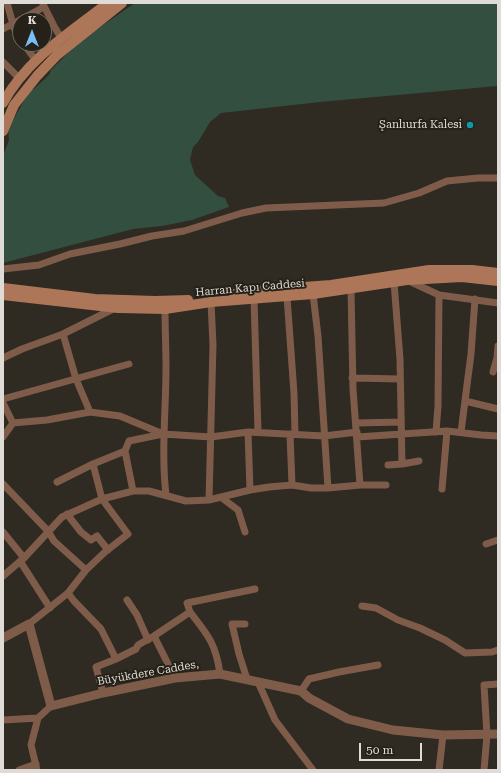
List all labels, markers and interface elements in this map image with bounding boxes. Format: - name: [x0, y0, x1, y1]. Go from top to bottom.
- north arrow: [12, 12, 52, 52]
- text: K: [28, 14, 36, 27]
- place label: Şanlıurfa Kalesi: [379, 118, 462, 132]
- marker: Şanlıurfa Kalesi: [465, 120, 475, 130]
- street label: Harran Kapı Caddesi: [195, 277, 305, 299]
- street label: Büyükdere Caddes,: [96, 658, 200, 688]
- scale bar: [361, 735, 424, 761]
- text: 50 m: [366, 743, 393, 757]

